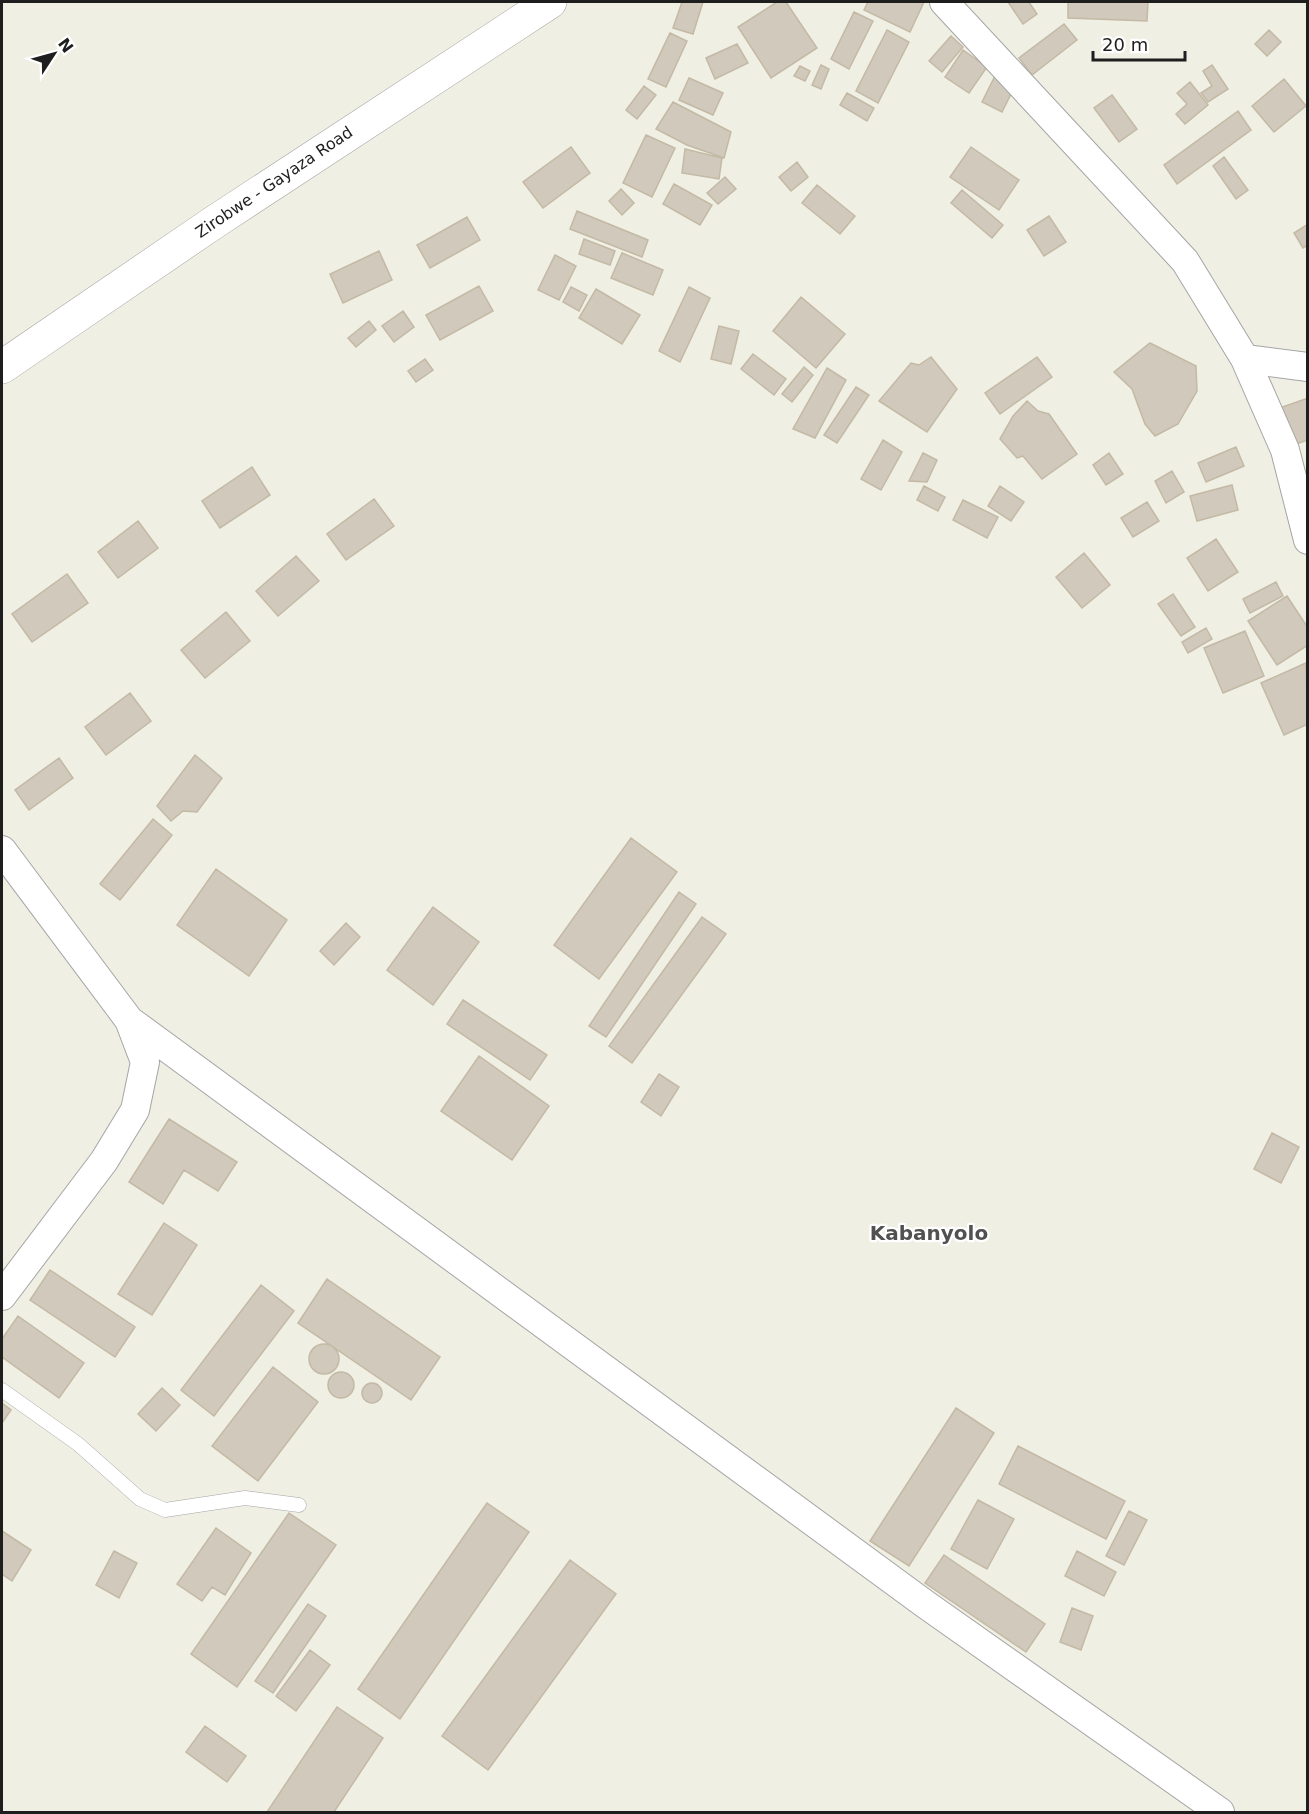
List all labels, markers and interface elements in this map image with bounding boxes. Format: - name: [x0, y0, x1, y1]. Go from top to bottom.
- north arrow: [24, 24, 84, 84]
- scale bar: [1093, 24, 1184, 62]
- text: N: [54, 34, 77, 56]
- text: 20 m: [1102, 34, 1148, 55]
- street label: Zirobwe - Gayaza Road: [192, 122, 356, 242]
- district label: Kabanyolo: [870, 1221, 988, 1245]

